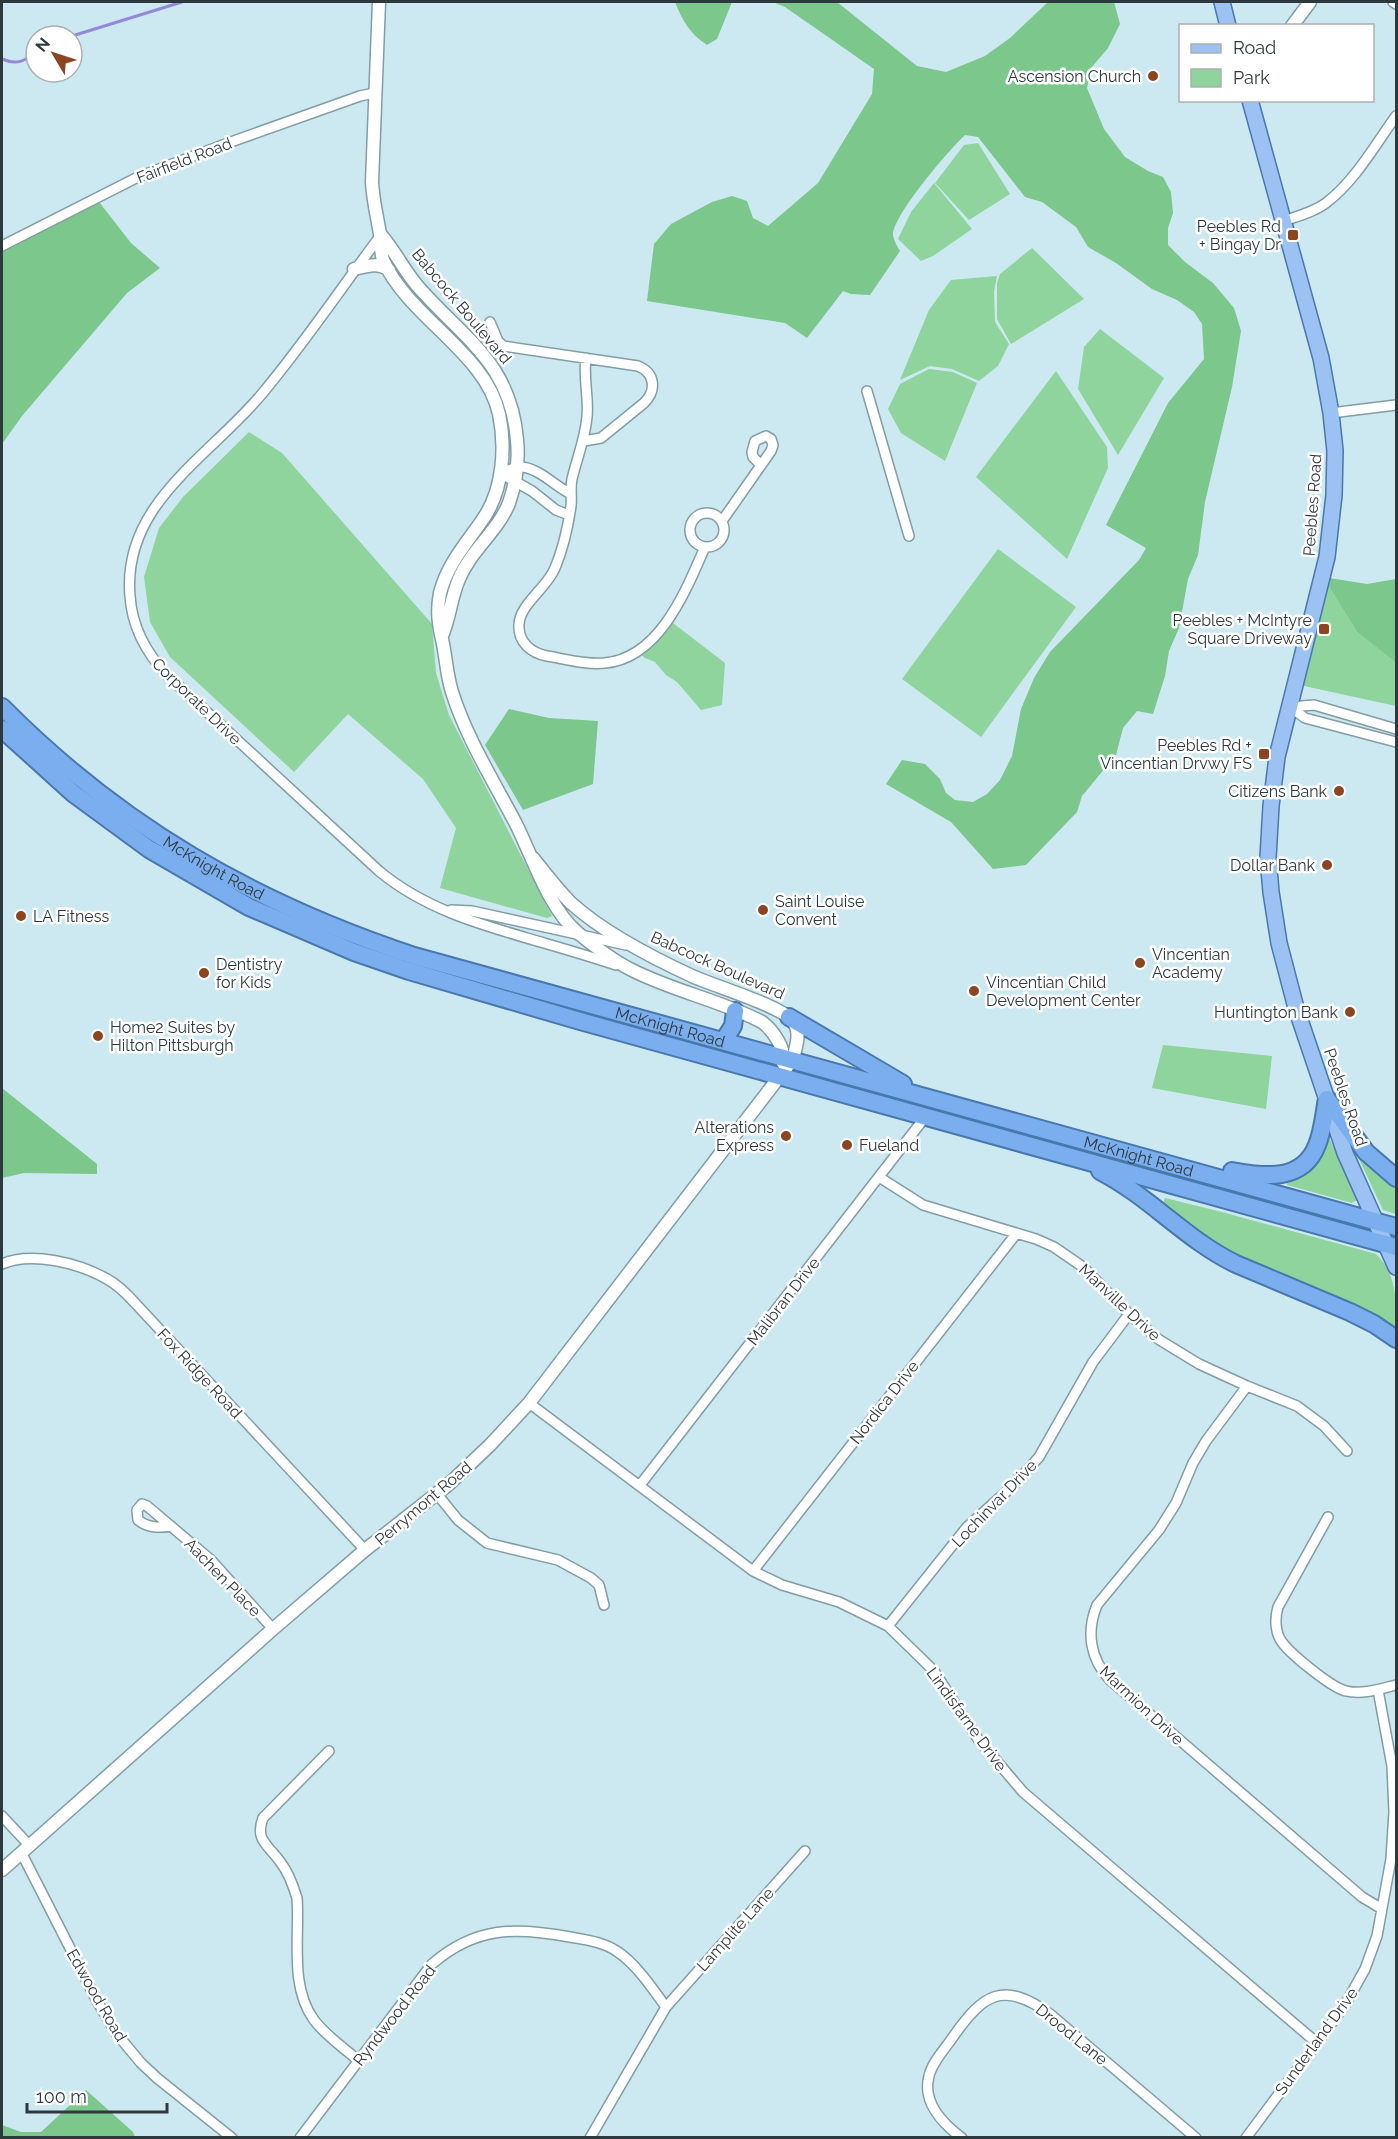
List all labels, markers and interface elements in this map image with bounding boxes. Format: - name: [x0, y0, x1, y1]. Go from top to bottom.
- north arrow: [24, 24, 84, 84]
- legend: [1179, 24, 1374, 102]
- text: N: [32, 34, 54, 56]
- text: Road: [1233, 37, 1276, 58]
- place label: Ascension Church: [1008, 67, 1141, 86]
- text: Park: [1233, 67, 1270, 88]
- marker: Ascension Church: [1146, 69, 1160, 83]
- street label: Fairfield Road: [134, 134, 235, 187]
- place label: Peebles Rd + Bingay Dr: [1197, 217, 1281, 254]
- marker: Peebles Rd + Bingay Dr: [1286, 228, 1300, 242]
- street label: Babcock Boulevard: [408, 245, 515, 368]
- street label: Peebles Road: [1299, 453, 1326, 557]
- place label: Peebles + McIntyre Square Driveway: [1173, 611, 1312, 648]
- marker: Peebles + McIntyre Square Driveway: [1317, 622, 1331, 636]
- street label: Corporate Drive: [148, 654, 245, 749]
- place label: Peebles Rd + Vincentian Drvwy FS: [1100, 736, 1252, 773]
- marker: Peebles Rd + Vincentian Drvwy FS: [1257, 747, 1271, 761]
- place label: Citizens Bank: [1228, 782, 1328, 801]
- marker: Citizens Bank: [1332, 784, 1346, 798]
- street label: McKnight Road: [160, 832, 267, 904]
- place label: Dollar Bank: [1230, 856, 1316, 875]
- marker: Dollar Bank: [1320, 858, 1334, 872]
- place label: Saint Louise Convent: [775, 892, 864, 929]
- marker: Saint Louise Convent: [756, 903, 770, 917]
- place label: LA Fitness: [33, 907, 109, 926]
- marker: LA Fitness: [14, 909, 28, 923]
- street label: Babcock Boulevard: [648, 927, 788, 1004]
- place label: Vincentian Academy: [1152, 945, 1230, 982]
- place label: Dentistry for Kids: [216, 955, 283, 992]
- marker: Vincentian Academy: [1133, 956, 1147, 970]
- marker: Dentistry for Kids: [197, 966, 211, 980]
- place label: Vincentian Child Development Center: [986, 973, 1141, 1010]
- marker: Vincentian Child Development Center: [967, 984, 981, 998]
- street label: McKnight Road: [613, 1003, 727, 1051]
- place label: Huntington Bank: [1214, 1003, 1339, 1022]
- marker: Huntington Bank: [1343, 1005, 1357, 1019]
- place label: Home2 Suites by Hilton Pittsburgh: [110, 1018, 235, 1055]
- marker: Home2 Suites by Hilton Pittsburgh: [91, 1029, 105, 1043]
- street label: Peebles Road: [1320, 1046, 1371, 1149]
- place label: Alterations Express: [695, 1118, 774, 1155]
- marker: Alterations Express: [779, 1129, 793, 1143]
- street label: McKnight Road: [1082, 1132, 1196, 1181]
- place label: Fueland: [859, 1136, 919, 1155]
- marker: Fueland: [840, 1138, 854, 1152]
- street label: Malibran Drive: [743, 1254, 824, 1349]
- street label: Manville Drive: [1075, 1260, 1164, 1345]
- street label: Fox Ridge Road: [153, 1325, 246, 1422]
- street label: Nordica Drive: [846, 1357, 923, 1448]
- street label: Lochinvar Drive: [948, 1456, 1041, 1551]
- street label: Perrymont Road: [371, 1457, 476, 1549]
- street label: Aachen Place: [181, 1534, 265, 1620]
- street label: Marmion Drive: [1096, 1662, 1187, 1749]
- street label: Lindisfarne Drive: [923, 1664, 1011, 1775]
- street label: Lamplite Lane: [693, 1884, 778, 1975]
- street label: Edwood Road: [62, 1946, 131, 2045]
- street label: Ryndwood Road: [349, 1961, 440, 2069]
- street label: Sunderland Drive: [1271, 1984, 1362, 2099]
- street label: Drood Lane: [1032, 2000, 1111, 2069]
- scale bar: [27, 2076, 166, 2114]
- text: 100 m: [36, 2086, 87, 2107]

